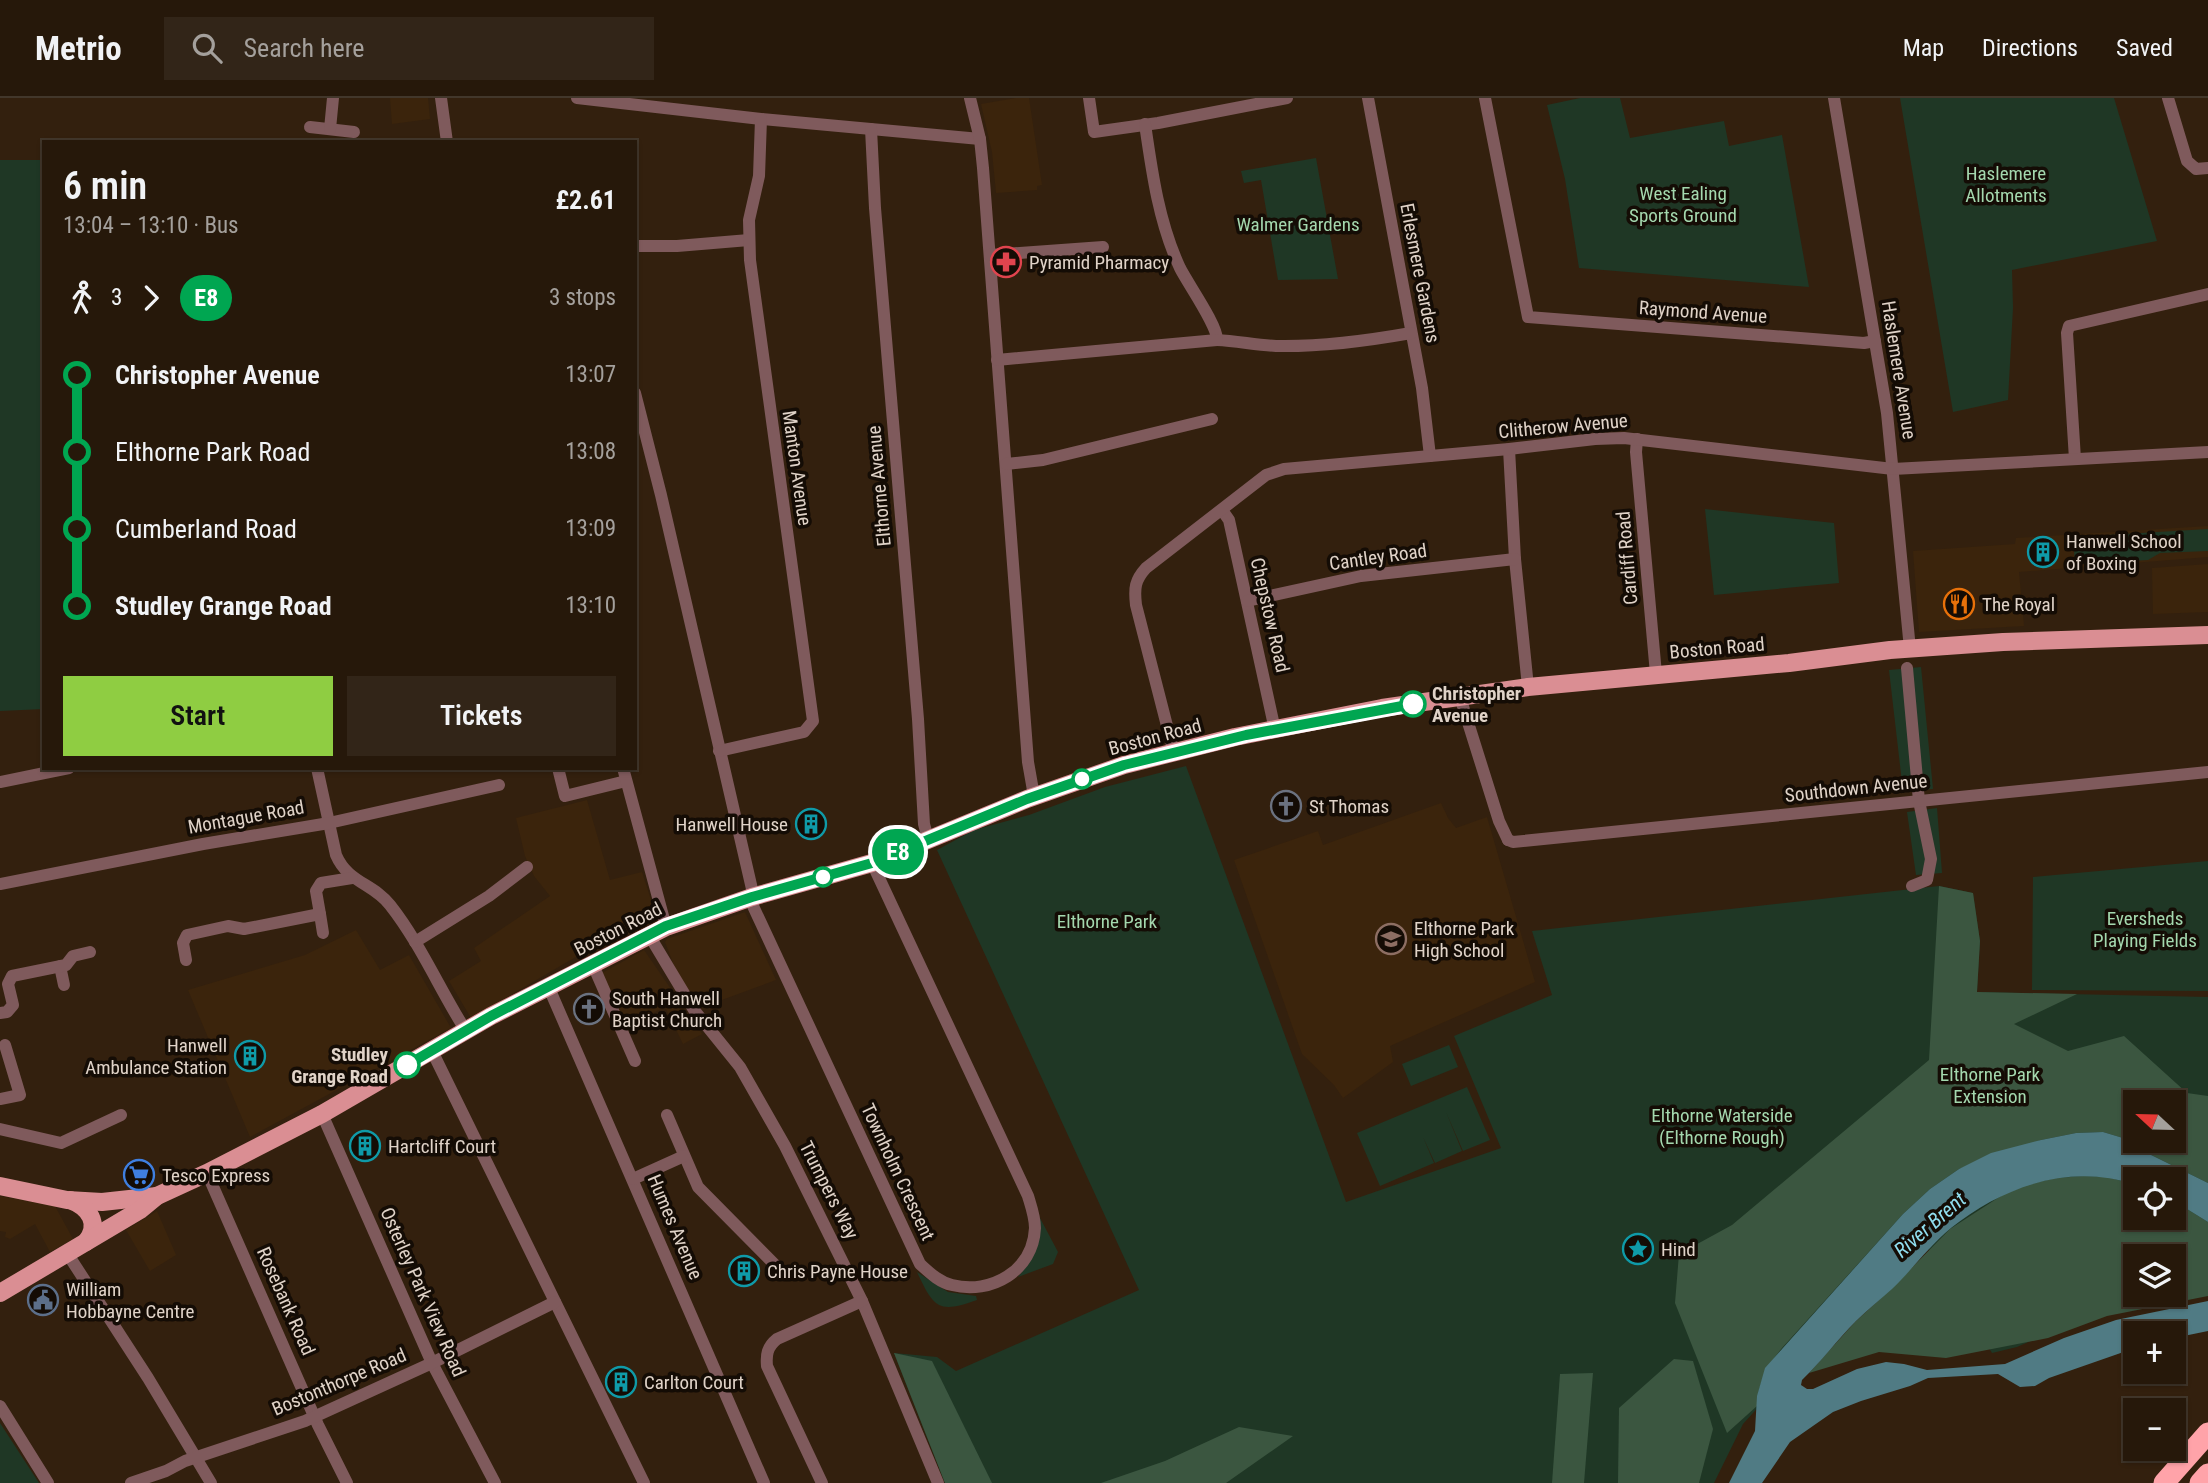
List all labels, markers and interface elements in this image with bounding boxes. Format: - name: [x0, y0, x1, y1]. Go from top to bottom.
- search box: [164, 17, 654, 80]
- text: Metrio: [35, 29, 122, 68]
- icon: search: [188, 29, 226, 67]
- text: Search here: [244, 33, 365, 63]
- text: Map: [1903, 34, 1944, 62]
- text: Directions: [1982, 34, 2078, 62]
- text: Saved: [2116, 34, 2173, 62]
- park label: Haslemere Allotments: [1965, 162, 2047, 207]
- text: 6 min: [63, 164, 147, 208]
- park label: West Ealing Sports Ground: [1629, 182, 1737, 227]
- text: £2.61: [555, 185, 616, 215]
- street label: Erlesmere Gardens: [1395, 201, 1445, 345]
- text: 13:04 – 13:10 · Bus: [63, 212, 239, 239]
- park label: Walmer Gardens: [1236, 213, 1360, 236]
- pharmacy icon: Pyramid Pharmacy: [989, 245, 1023, 279]
- place label: Pyramid Pharmacy: [1029, 251, 1169, 274]
- icon: walk: [63, 279, 101, 317]
- icon: forward: [132, 279, 170, 317]
- text: 3: [111, 284, 122, 311]
- text: E8: [194, 284, 218, 312]
- text: 3 stops: [549, 284, 616, 311]
- street label: Raymond Avenue: [1638, 296, 1768, 328]
- street label: Haslemere Avenue: [1877, 299, 1921, 441]
- text: Christopher Avenue: [115, 360, 320, 390]
- text: 13:07: [565, 361, 616, 388]
- street label: Manton Avenue: [778, 409, 816, 527]
- street label: Clitherow Avenue: [1497, 409, 1629, 443]
- street label: Elthorne Avenue: [862, 425, 896, 547]
- text: Elthorne Park Road: [115, 437, 310, 467]
- text: 13:08: [565, 438, 616, 465]
- street label: Cardiff Road: [1611, 510, 1643, 606]
- text: Cumberland Road: [115, 514, 297, 544]
- text: 13:09: [565, 515, 616, 542]
- place label: Hanwell School of Boxing: [2066, 530, 2182, 575]
- building icon: Hanwell School of Boxing: [2026, 535, 2060, 569]
- street label: Cantley Road: [1328, 539, 1428, 575]
- street label: Chepstow Road: [1246, 556, 1294, 674]
- restaurant icon: The Royal: [1942, 587, 1976, 621]
- text: Studley Grange Road: [115, 591, 332, 621]
- text: 13:10: [565, 592, 616, 619]
- place label: The Royal: [1982, 593, 2055, 616]
- street label: Boston Road: [1669, 632, 1765, 664]
- button: Start: [63, 676, 333, 756]
- button: Tickets: [347, 676, 616, 756]
- place label: Christopher Avenue: [1432, 682, 1521, 727]
- marker: Christopher Avenue: [1400, 691, 1426, 717]
- street label: Boston Road: [1106, 714, 1204, 760]
- unlabelled marker: [1072, 769, 1092, 789]
- street label: Southdown Avenue: [1784, 769, 1928, 807]
- church icon: St Thomas: [1269, 789, 1303, 823]
- street label: Montague Road: [186, 795, 306, 839]
- place label: St Thomas: [1309, 795, 1389, 818]
- building icon: Hanwell House: [794, 807, 828, 841]
- place label: Hanwell House: [676, 813, 788, 836]
- line badge: E8: [866, 829, 930, 875]
- text: E8: [886, 838, 910, 866]
- unlabelled marker: [813, 867, 833, 887]
- street label: Boston Road: [570, 897, 666, 961]
- park label: Eversheds Playing Fields: [2093, 907, 2197, 952]
- park label: Elthorne Park: [1057, 910, 1158, 933]
- place label: Elthorne Park High School: [1414, 917, 1515, 962]
- school or university icon: Elthorne Park High School: [1374, 922, 1408, 956]
- place label: South Hanwell Baptist Church: [612, 987, 722, 1032]
- church icon: South Hanwell Baptist Church: [572, 992, 606, 1026]
- place label: Hanwell Ambulance Station: [85, 1034, 227, 1079]
- building icon: Hanwell Ambulance Station: [233, 1039, 267, 1073]
- place label: Studley Grange Road: [291, 1043, 389, 1088]
- marker: Studley Grange Road: [394, 1052, 420, 1078]
- park label: Elthorne Park Extension: [1940, 1063, 2041, 1108]
- north arrow: [2123, 1090, 2186, 1153]
- map controls: [2123, 1090, 2186, 1461]
- street label: Townholm Crescent: [856, 1100, 940, 1244]
- park label: Elthorne Waterside (Elthorne Rough): [1651, 1104, 1793, 1149]
- building icon: Hartcliff Court: [348, 1129, 382, 1163]
- place label: Hartcliff Court: [388, 1135, 496, 1158]
- street label: Trumpers Way: [795, 1137, 863, 1243]
- supermarket icon: Tesco Express: [122, 1158, 156, 1192]
- place label: Tesco Express: [162, 1164, 270, 1187]
- button: locate: [2123, 1167, 2186, 1230]
- street label: Humes Avenue: [643, 1171, 707, 1283]
- water label: River Brent: [1889, 1187, 1971, 1263]
- street label: Osterley Park View Road: [375, 1204, 471, 1380]
- place icon: Hind: [1621, 1232, 1655, 1266]
- place label: Hind: [1661, 1238, 1696, 1261]
- street label: Rosebank Road: [252, 1243, 320, 1359]
- button: layers: [2123, 1244, 2186, 1307]
- building icon: Chris Payne House: [727, 1254, 761, 1288]
- place label: Chris Payne House: [767, 1260, 908, 1283]
- place label: William Hobbayne Centre: [66, 1278, 195, 1323]
- public building icon: William Hobbayne Centre: [26, 1283, 60, 1317]
- button: +: [2123, 1321, 2186, 1384]
- street label: Bostonthorpe Road: [268, 1343, 410, 1421]
- building icon: Carlton Court: [604, 1365, 638, 1399]
- place label: Carlton Court: [644, 1371, 744, 1394]
- button: −: [2123, 1398, 2186, 1461]

